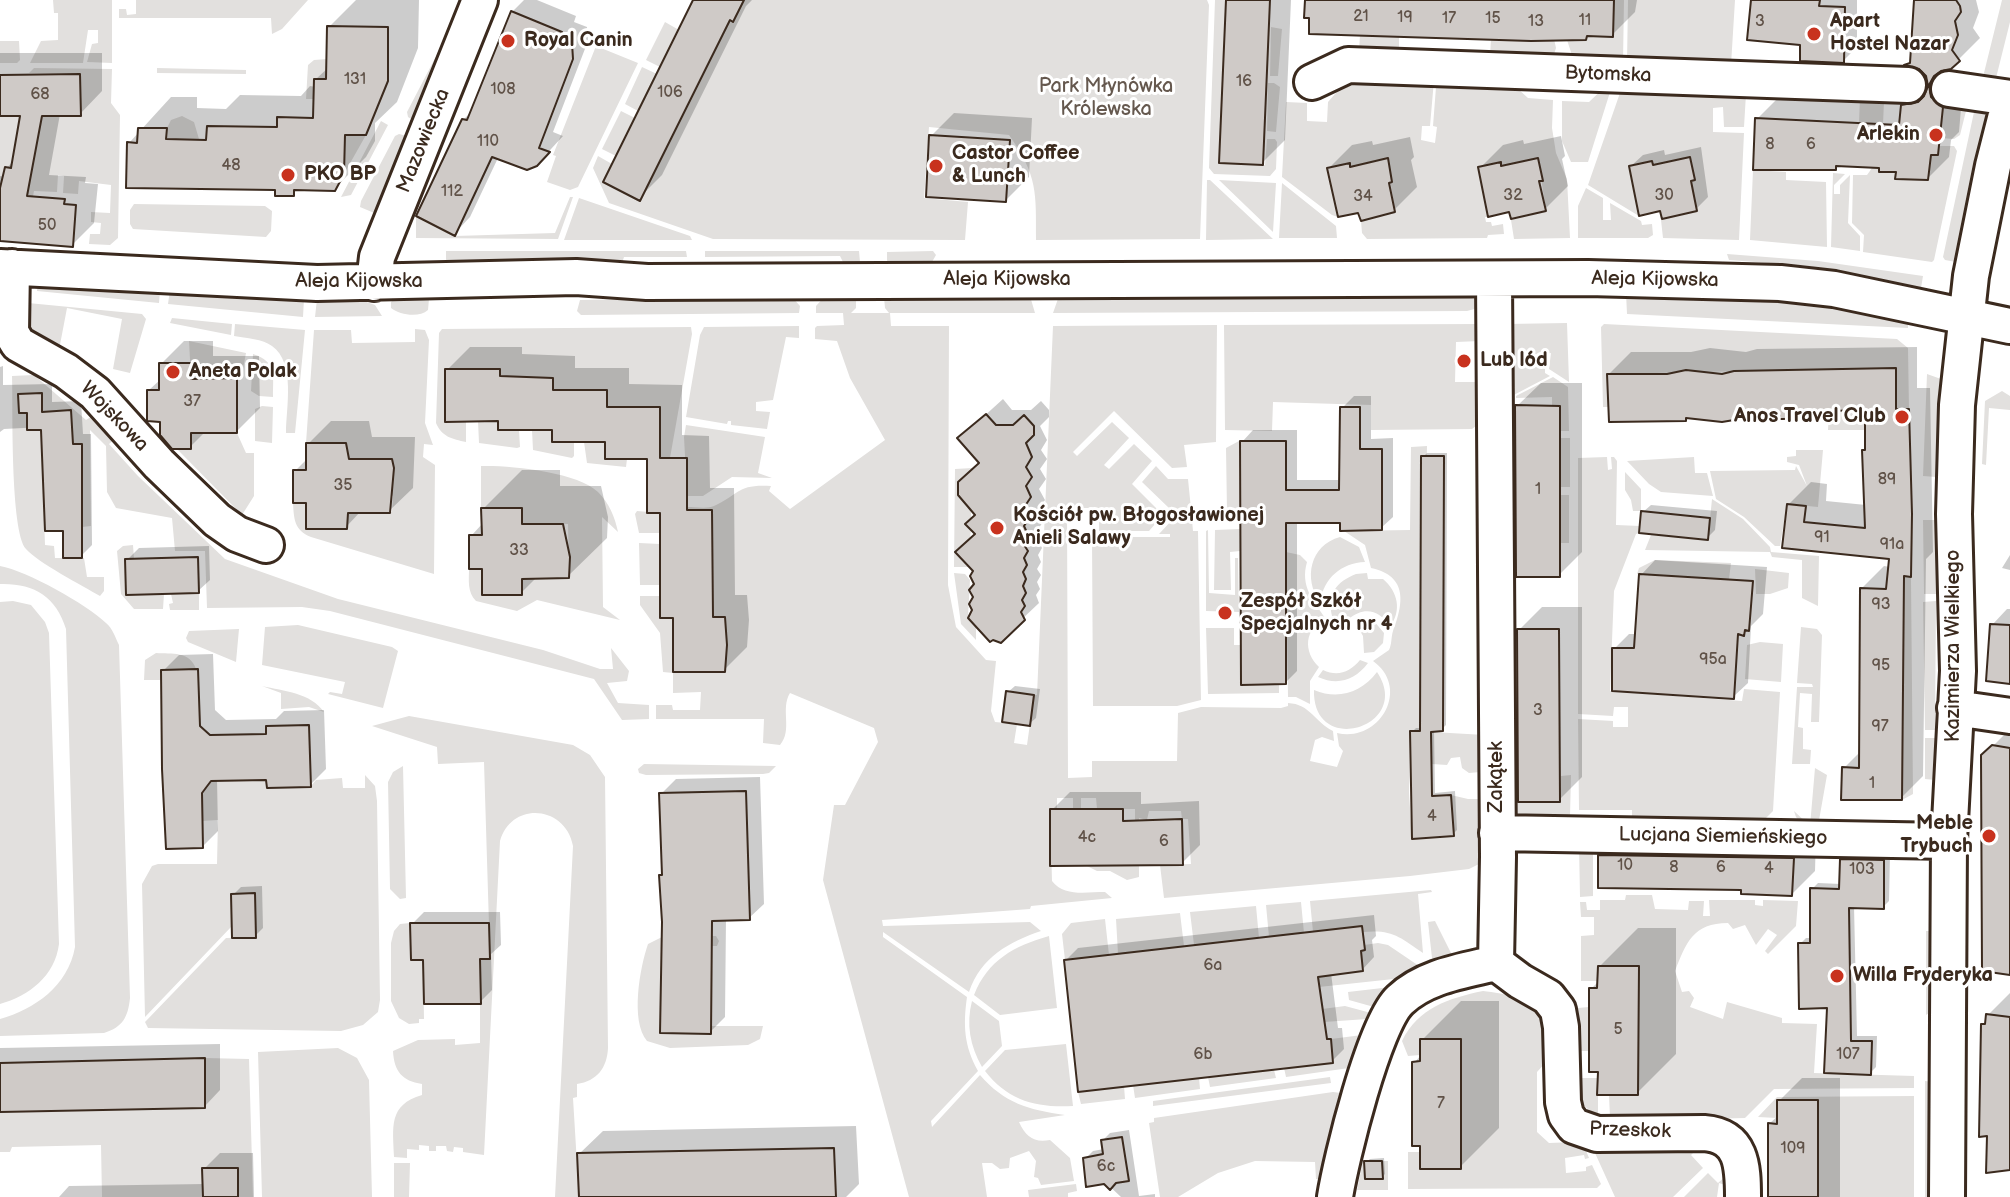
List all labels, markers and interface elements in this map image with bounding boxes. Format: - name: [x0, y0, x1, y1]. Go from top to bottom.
- house number: 21: [1353, 7, 1369, 27]
- house number: 19: [1397, 8, 1413, 28]
- house number: 17: [1442, 9, 1456, 29]
- house number: 15: [1485, 9, 1501, 29]
- place label: Apart Hostel Nazar: [1830, 10, 1950, 57]
- house number: 11: [1579, 11, 1591, 31]
- house number: 13: [1528, 12, 1544, 32]
- house number: 3: [1755, 12, 1765, 32]
- marker: Apart Hostel Nazar: [1805, 25, 1823, 43]
- place label: Royal Canin: [524, 29, 633, 53]
- marker: Royal Canin: [499, 32, 517, 50]
- street label: Bytomska: [1564, 61, 1652, 89]
- house number: 131: [344, 70, 366, 90]
- house number: 16: [1236, 72, 1252, 92]
- park label: Park Młynówka Królewska: [1039, 75, 1173, 122]
- house number: 108: [491, 80, 515, 100]
- house number: 106: [657, 83, 683, 103]
- house number: 68: [30, 85, 50, 105]
- street label: Mazowiecka: [392, 85, 456, 197]
- place label: Arlekin: [1857, 123, 1920, 147]
- marker: Arlekin: [1927, 126, 1945, 144]
- house number: 110: [477, 132, 499, 152]
- house number: 8: [1765, 135, 1775, 155]
- house number: 6: [1806, 135, 1816, 155]
- place label: Castor Coffee & Lunch: [952, 142, 1079, 189]
- house number: 48: [221, 156, 241, 176]
- marker: Castor Coffee & Lunch: [927, 157, 945, 175]
- place label: PKO BP: [304, 163, 376, 187]
- marker: PKO BP: [279, 166, 297, 184]
- house number: 112: [441, 182, 463, 202]
- house number: 32: [1503, 186, 1523, 206]
- house number: 30: [1654, 186, 1674, 206]
- house number: 34: [1353, 187, 1373, 207]
- house number: 50: [38, 216, 56, 236]
- street label: Aleja Kijowska: [1591, 267, 1719, 293]
- street label: Aleja Kijowska: [943, 268, 1071, 292]
- street label: Aleja Kijowska: [295, 270, 423, 294]
- place label: Lub lód: [1480, 349, 1548, 373]
- marker: Lub lód: [1455, 352, 1473, 370]
- place label: Aneta Polak: [189, 360, 297, 384]
- marker: Aneta Polak: [164, 363, 182, 381]
- street label: Wojskowa: [75, 377, 153, 457]
- house number: 37: [183, 392, 201, 412]
- place label: Anos Travel Club: [1734, 405, 1886, 429]
- marker: Anos Travel Club: [1893, 408, 1911, 426]
- house number: 89: [1878, 470, 1896, 490]
- house number: 35: [333, 476, 353, 496]
- house number: 1: [1535, 480, 1541, 500]
- place label: Kościół pw. Błogosławionej Anieli Salawy: [1013, 504, 1264, 551]
- marker: Kościół pw. Błogosławionej Anieli Salawy: [988, 519, 1006, 537]
- house number: 91: [1814, 528, 1830, 548]
- house number: 91a: [1880, 535, 1904, 555]
- house number: 33: [509, 541, 529, 561]
- street label: Kazimierza Wielkiego: [1942, 550, 1966, 742]
- place label: Zespół Szkół Specjalnych nr 4: [1241, 590, 1393, 637]
- house number: 93: [1871, 595, 1891, 615]
- marker: Zespół Szkół Specjalnych nr 4: [1216, 604, 1234, 622]
- house number: 95a: [1699, 650, 1727, 670]
- house number: 95: [1872, 656, 1890, 676]
- house number: 3: [1533, 701, 1543, 721]
- house number: 97: [1871, 717, 1889, 737]
- street label: Zakątek: [1485, 741, 1509, 813]
- house number: 1: [1869, 774, 1875, 794]
- house number: 4: [1427, 807, 1437, 827]
- place label: Meble Trybuch: [1901, 812, 1973, 859]
- street label: Lucjana Siemieńskiego: [1618, 823, 1828, 851]
- marker: Meble Trybuch: [1980, 827, 1998, 845]
- house number: 4c: [1078, 828, 1096, 848]
- house number: 6: [1159, 832, 1169, 852]
- house number: 10: [1617, 856, 1633, 876]
- house number: 8: [1669, 858, 1679, 878]
- house number: 6: [1716, 858, 1726, 878]
- house number: 4: [1764, 859, 1774, 879]
- house number: 103: [1849, 860, 1875, 880]
- house number: 6a: [1204, 956, 1222, 976]
- place label: Willa Fryderyka: [1853, 964, 1993, 988]
- marker: Willa Fryderyka: [1828, 967, 1846, 985]
- house number: 5: [1613, 1020, 1623, 1040]
- house number: 6b: [1194, 1045, 1212, 1065]
- house number: 107: [1836, 1045, 1860, 1065]
- house number: 7: [1437, 1094, 1445, 1114]
- street label: Przeskok: [1589, 1118, 1671, 1144]
- house number: 109: [1781, 1139, 1805, 1159]
- house number: 6c: [1097, 1157, 1115, 1177]

